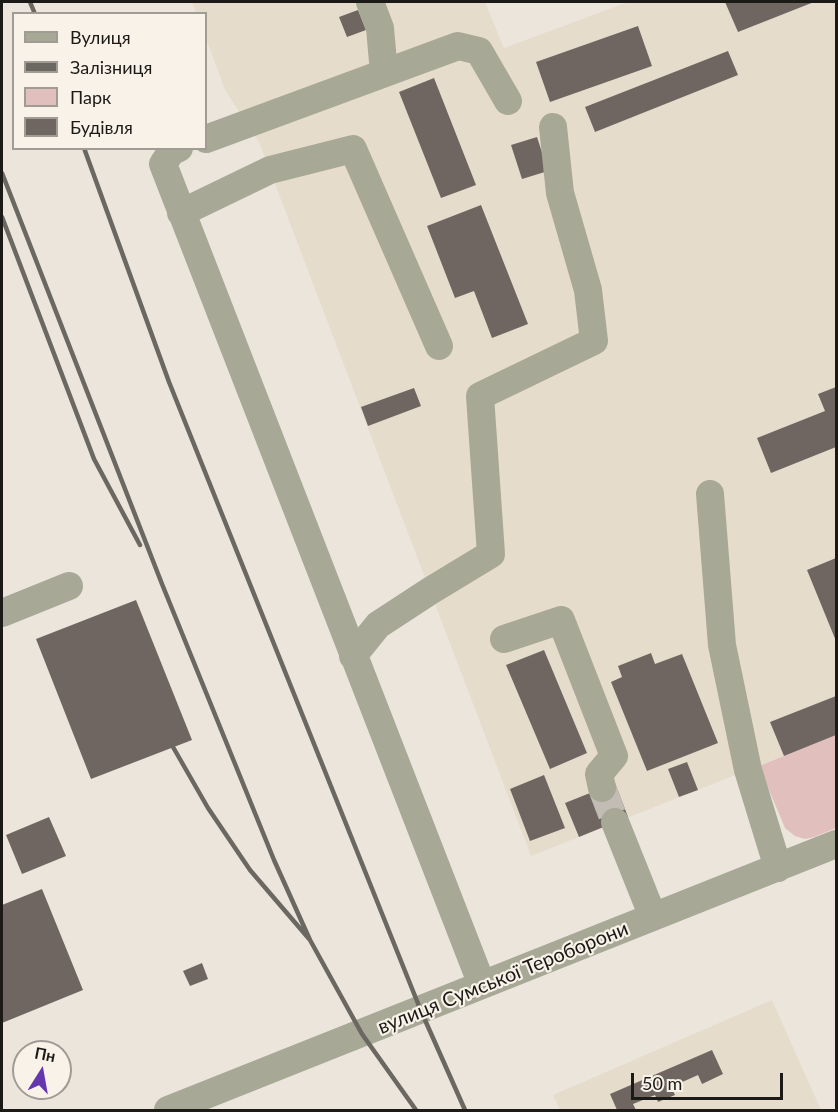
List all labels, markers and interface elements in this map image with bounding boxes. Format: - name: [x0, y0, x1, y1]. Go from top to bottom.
- legend: [12, 12, 207, 150]
- text: Вулиця: [70, 26, 131, 48]
- text: Залізниця: [70, 56, 152, 78]
- text: Парк: [70, 86, 111, 108]
- text: Будівля: [70, 116, 133, 138]
- street label: вулиця Сумської Тероборони: [374, 917, 632, 1039]
- north arrow: [12, 1040, 72, 1100]
- text: Пн: [33, 1042, 57, 1065]
- scale bar: [634, 1061, 786, 1099]
- text: 50 m: [642, 1072, 682, 1094]

